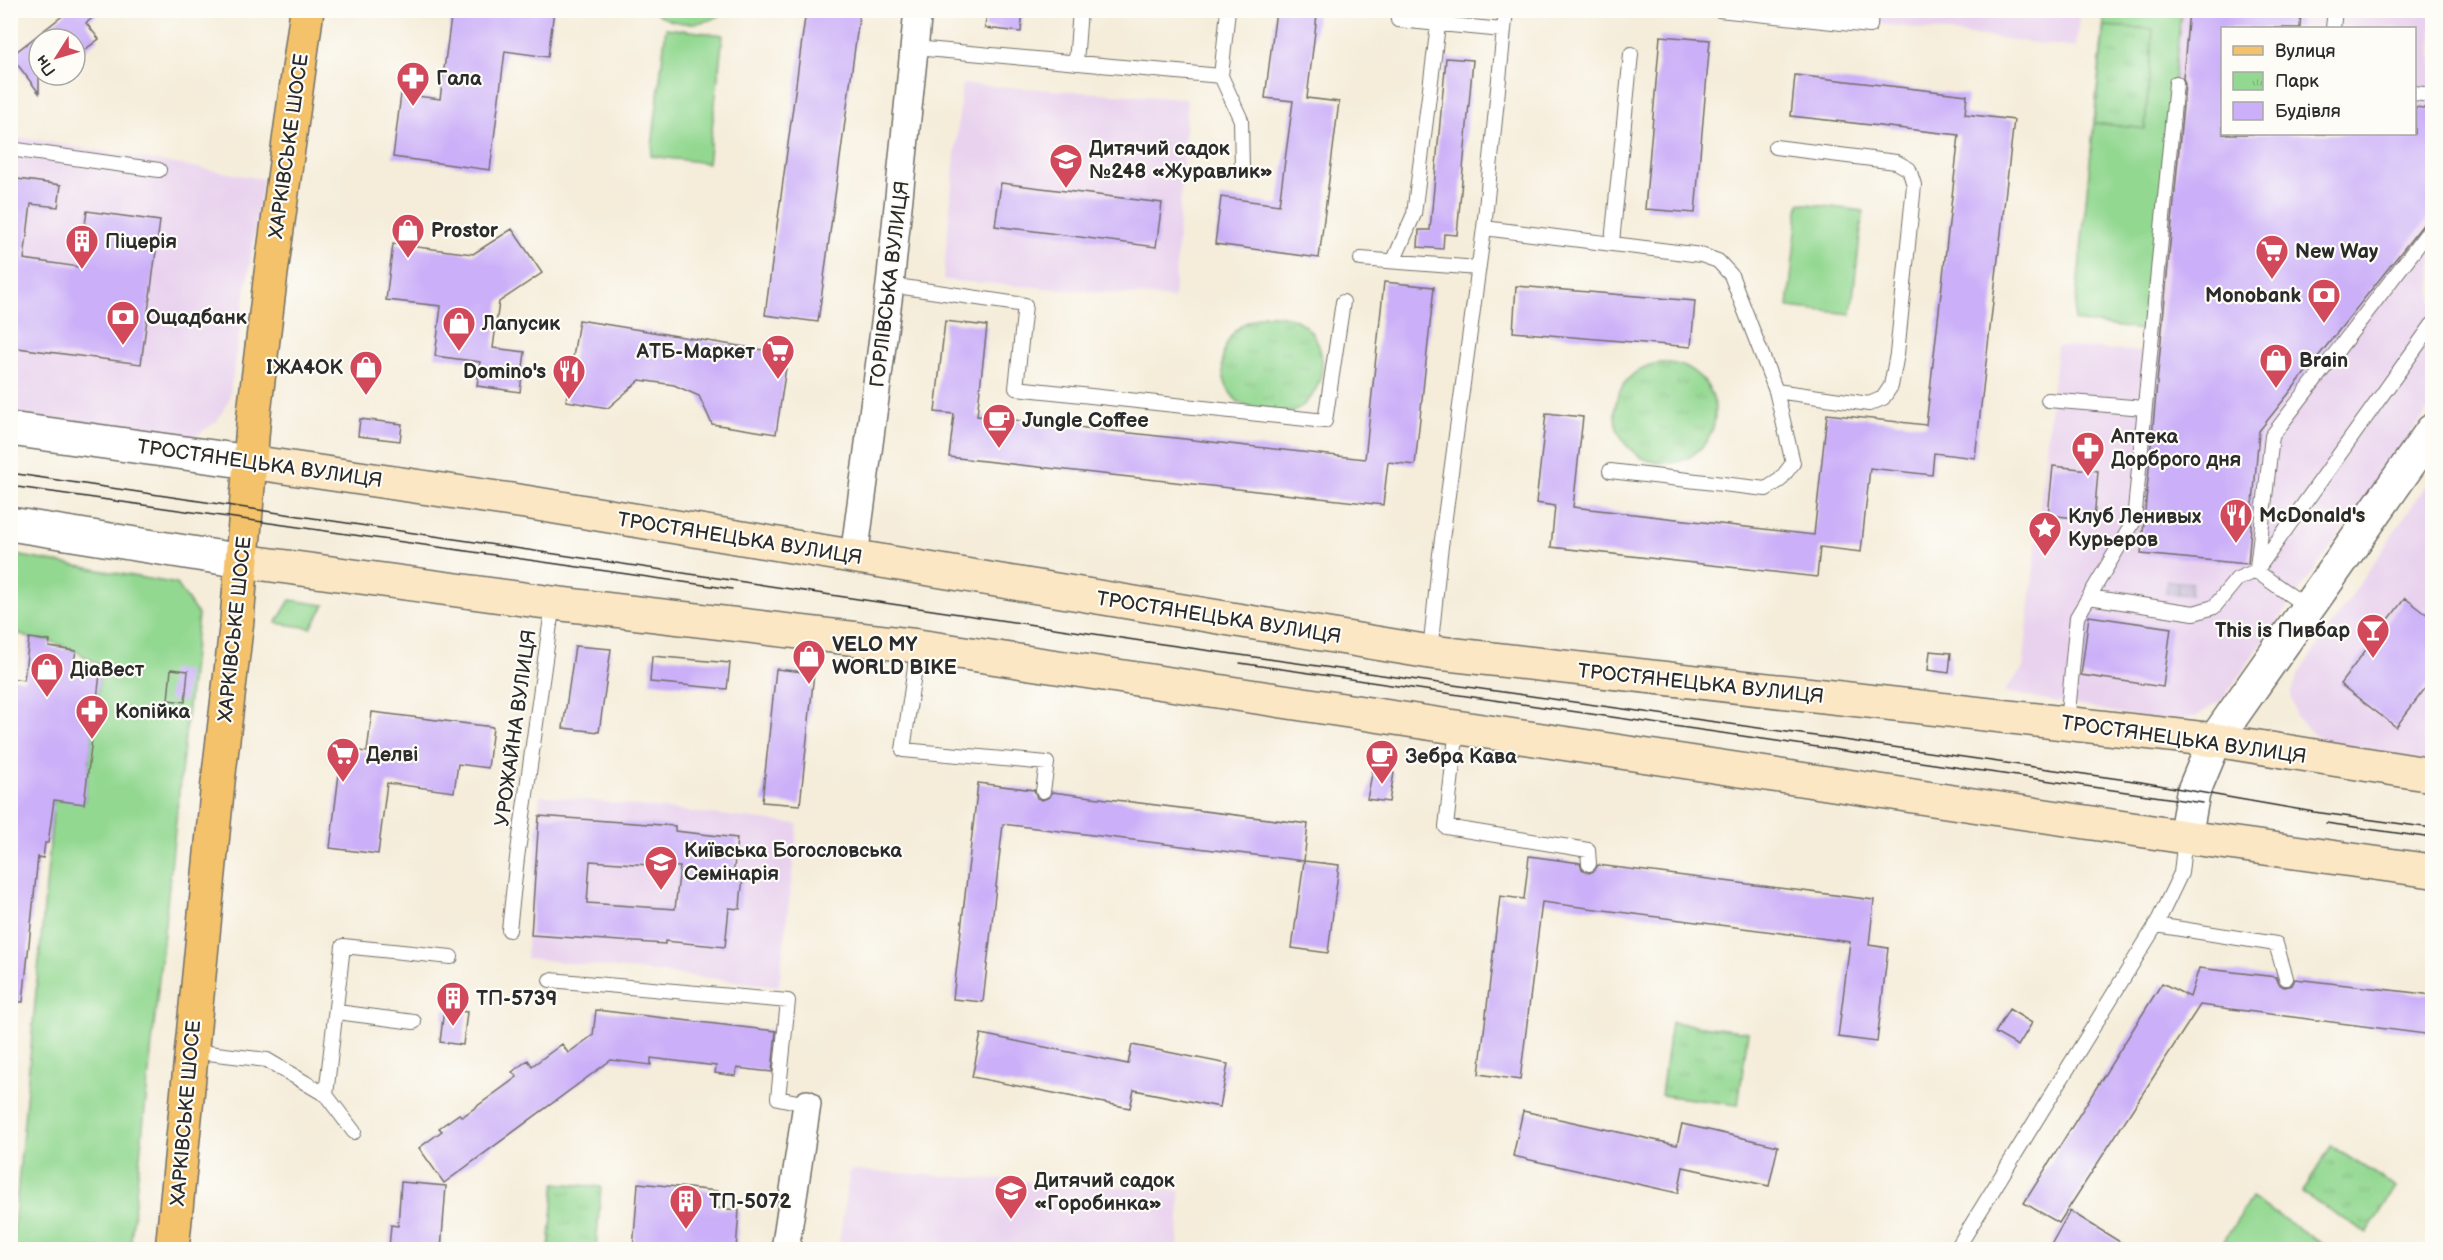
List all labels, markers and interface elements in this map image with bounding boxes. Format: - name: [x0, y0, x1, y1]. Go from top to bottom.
- north arrow: [27, 27, 87, 87]
- legend: [2221, 27, 2416, 135]
- text: Вулиця: [2275, 41, 2336, 62]
- text: Пн: [32, 51, 60, 79]
- street label: ХАРКІВСЬКЕ ШОСЕ: [264, 52, 314, 240]
- pharmacy icon: Гала: [395, 60, 431, 107]
- place label: Гала: [436, 67, 482, 91]
- text: Парк: [2275, 71, 2319, 92]
- text: Будівля: [2275, 101, 2341, 122]
- place label: Дитячий садок №248 «Журавлик»: [1089, 137, 1273, 184]
- school or university icon: Дитячий садок №248 «Журавлик»: [1048, 142, 1084, 189]
- street label: ГОРЛІВСЬКА ВУЛИЦЯ: [865, 179, 915, 389]
- shop icon: Prostor: [390, 212, 426, 259]
- place label: Prostor: [431, 219, 499, 243]
- building icon: Піцерія: [64, 223, 100, 270]
- place label: Піцерія: [105, 230, 177, 254]
- supermarket icon: New Way: [2254, 233, 2290, 280]
- place label: New Way: [2295, 240, 2379, 264]
- bank icon: Monobank: [2306, 277, 2342, 324]
- place label: Monobank: [2205, 284, 2302, 308]
- bank icon: Ощадбанк: [105, 299, 141, 346]
- shop icon: Лапусик: [441, 305, 477, 352]
- place label: Ощадбанк: [146, 306, 247, 330]
- place label: Лапусик: [481, 312, 560, 336]
- supermarket icon: АТБ-Маркет: [760, 333, 796, 380]
- place label: АТБ-Маркет: [635, 340, 755, 364]
- shop icon: Brain: [2258, 342, 2294, 389]
- shop icon: IЖА4ОК: [348, 349, 384, 396]
- place label: Brain: [2299, 349, 2348, 373]
- restaurant icon: Domino's: [551, 353, 587, 400]
- place label: IЖА4ОК: [266, 356, 344, 380]
- place label: Domino's: [463, 360, 546, 384]
- cafe icon: Jungle Coffee: [981, 402, 1017, 449]
- place label: Jungle Coffee: [1022, 409, 1149, 433]
- place label: Аптека Дорброго дня: [2110, 425, 2241, 472]
- pharmacy icon: Аптека Дорброго дня: [2070, 430, 2106, 477]
- street label: ТРОСТЯНЕЦЬКА ВУЛИЦЯ: [136, 435, 384, 493]
- restaurant icon: McDonald's: [2218, 497, 2254, 544]
- place label: McDonald's: [2259, 504, 2366, 528]
- place label: Клуб Ленивых Курьеров: [2068, 505, 2201, 552]
- street label: ТРОСТЯНЕЦЬКА ВУЛИЦЯ: [616, 508, 864, 570]
- place icon: Клуб Ленивых Курьеров: [2027, 510, 2063, 557]
- street label: ХАРКІВСЬКЕ ШОСЕ: [213, 535, 257, 723]
- street label: ТРОСТЯНЕЦЬКА ВУЛИЦЯ: [1095, 587, 1343, 649]
- bar icon: This is Пивбар: [2355, 612, 2391, 659]
- place label: This is Пивбар: [2215, 619, 2350, 643]
- street label: УРОЖАЙНА ВУЛИЦЯ: [490, 628, 542, 828]
- place label: VELO MY WORLD BIKE: [832, 633, 957, 680]
- shop icon: VELO MY WORLD BIKE: [791, 638, 827, 685]
- shop icon: ДіаВест: [29, 651, 65, 698]
- place label: ДіаВест: [70, 658, 145, 682]
- street label: ТРОСТЯНЕЦЬКА ВУЛИЦЯ: [1577, 659, 1825, 709]
- pharmacy icon: Копійка: [74, 693, 110, 740]
- place label: Копійка: [115, 700, 190, 724]
- street label: ТРОСТЯНЕЦЬКА ВУЛИЦЯ: [2060, 711, 2308, 769]
- supermarket icon: Делві: [325, 736, 361, 783]
- cafe icon: Зебра Кава: [1364, 738, 1400, 785]
- place label: Делві: [366, 743, 418, 767]
- place label: Зебра Кава: [1405, 745, 1517, 769]
- place label: Київська Богословська Семінарія: [684, 839, 902, 886]
- school or university icon: Київська Богословська Семінарія: [643, 844, 679, 891]
- building icon: ТП-5739: [435, 980, 471, 1027]
- place label: ТП-5739: [476, 987, 557, 1011]
- street label: ХАРКІВСЬКЕ ШОСЕ: [166, 1019, 206, 1207]
- place label: Дитячий садок «Горобинка»: [1034, 1169, 1175, 1216]
- school or university icon: Дитячий садок «Горобинка»: [993, 1173, 1029, 1220]
- building icon: ТП-5072: [668, 1183, 704, 1230]
- place label: ТП-5072: [709, 1190, 791, 1214]

